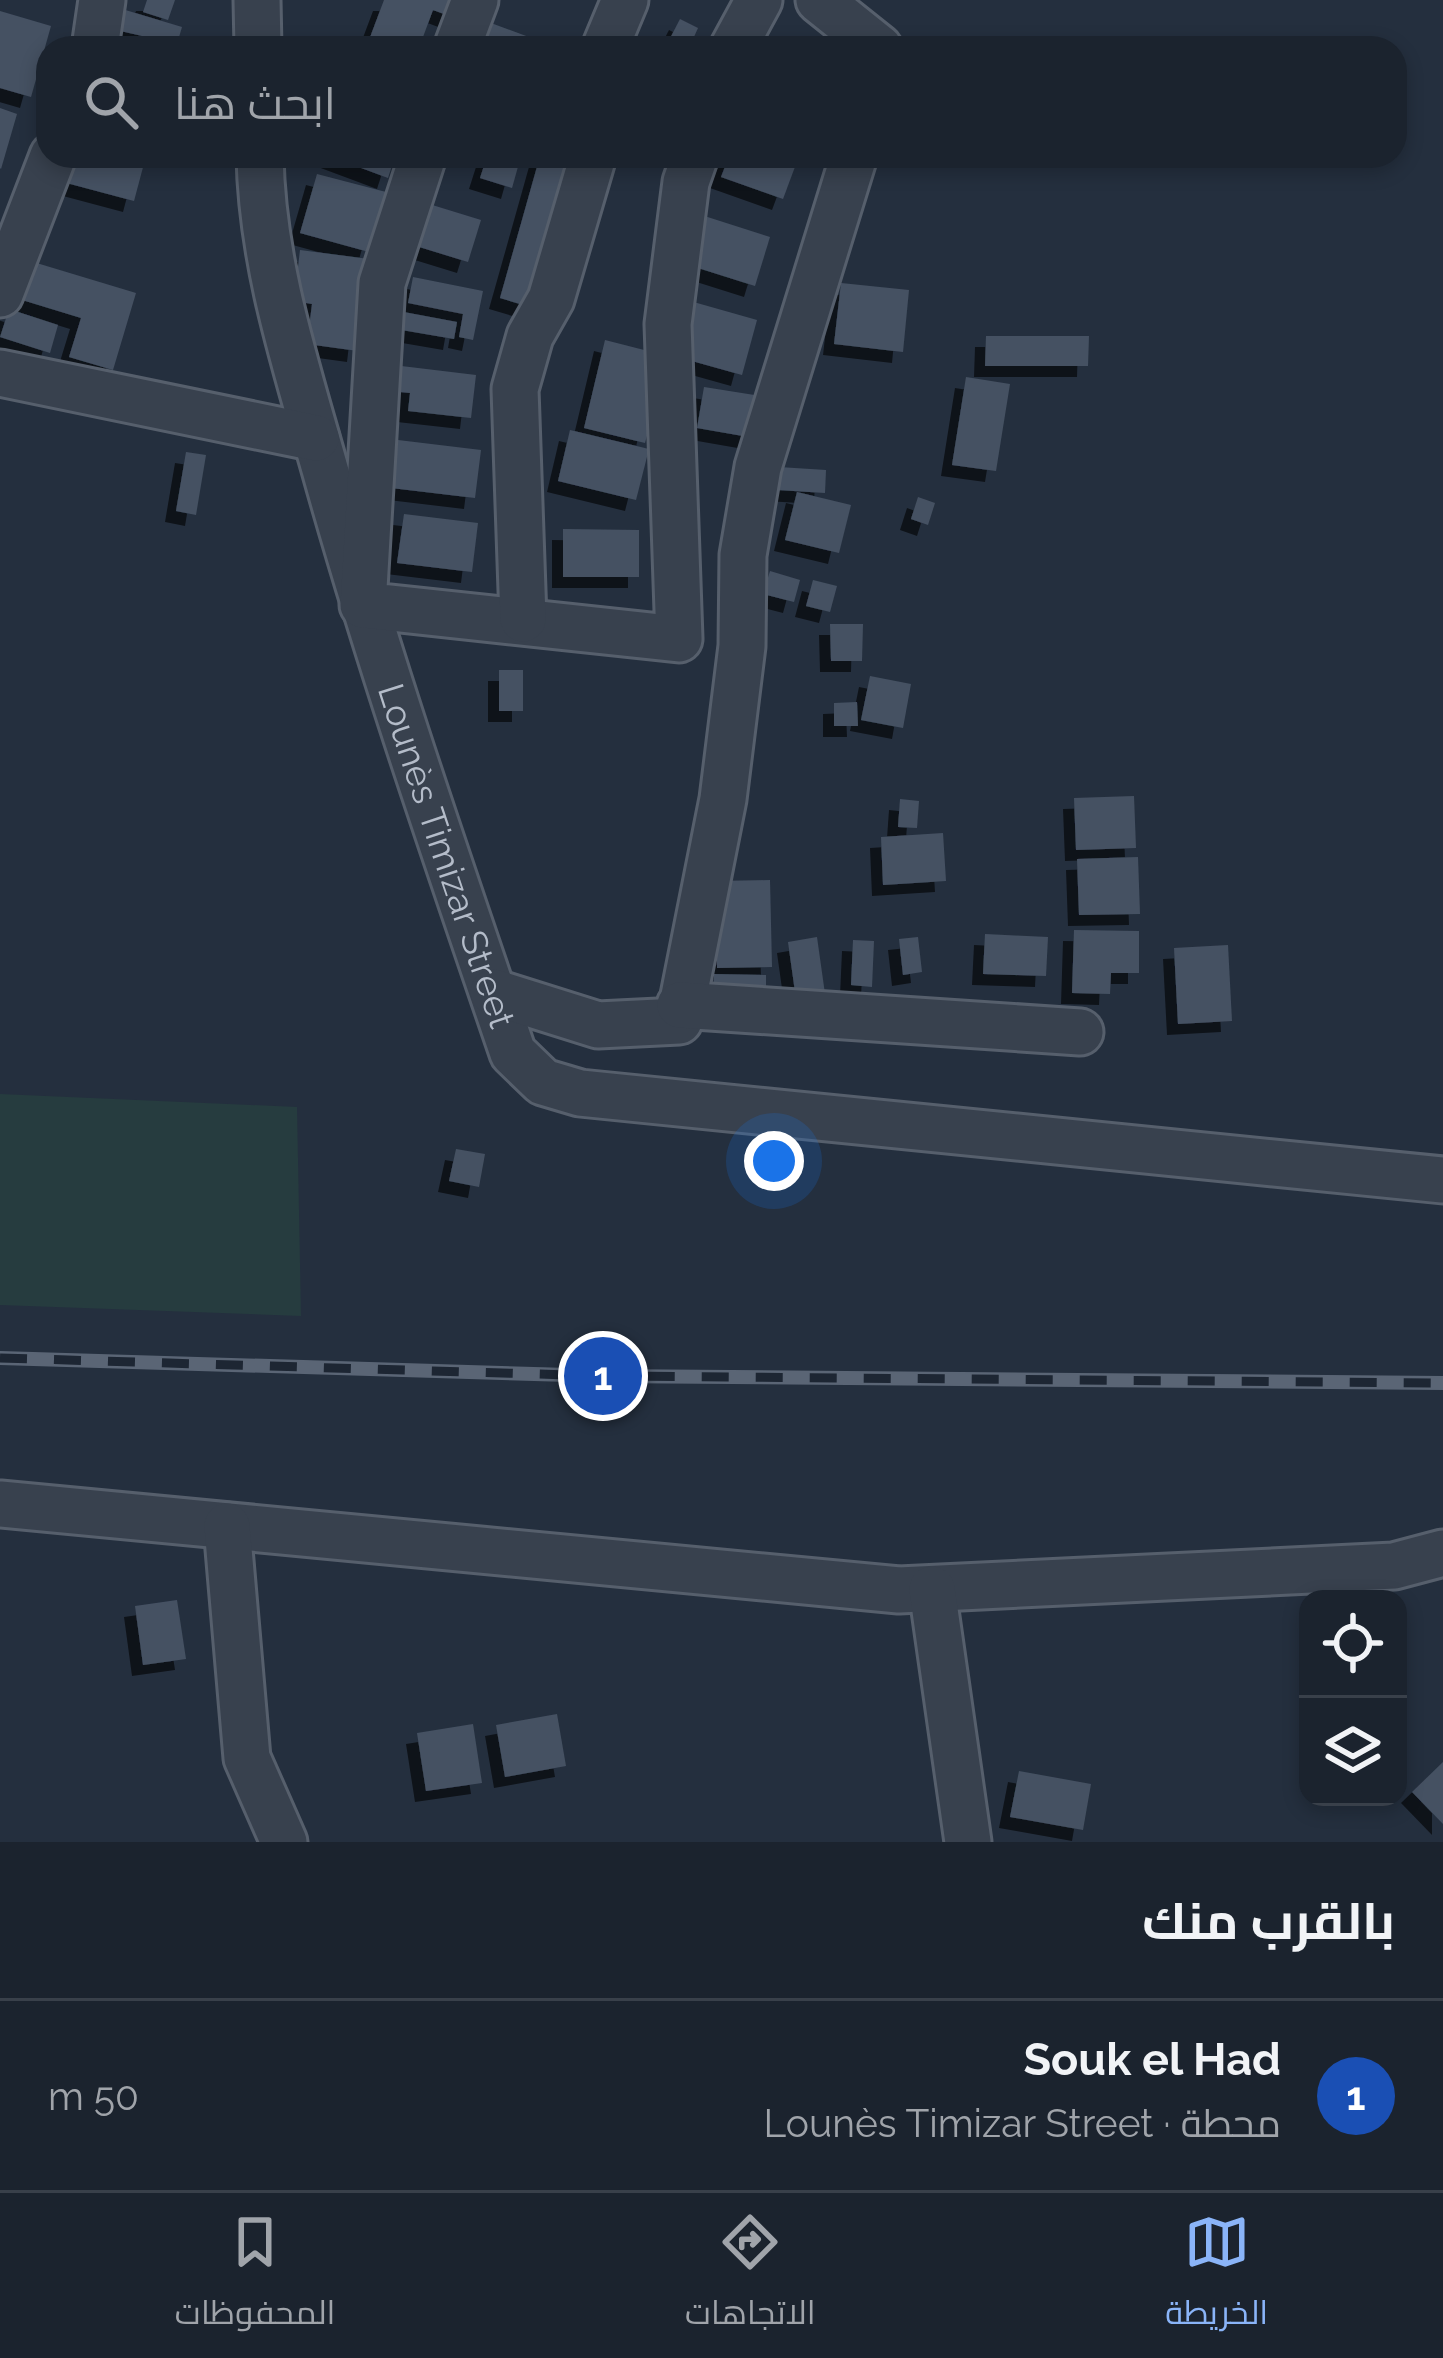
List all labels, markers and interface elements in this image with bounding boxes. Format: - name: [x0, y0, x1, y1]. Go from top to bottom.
- search box: [36, 36, 1407, 168]
- icon: search: [78, 69, 144, 135]
- text: ابحث هنا: [174, 77, 336, 130]
- street label: Lounès Timizar Street: [370, 678, 524, 1033]
- your location: [744, 1131, 804, 1191]
- pin: 1: [564, 1331, 642, 1421]
- map controls: [1299, 1590, 1407, 1806]
- button: locate: [1299, 1590, 1407, 1698]
- button: layers: [1299, 1698, 1407, 1806]
- text: بالقرب منك: [1142, 1891, 1395, 1951]
- text: Souk el Had: [1024, 2033, 1281, 2086]
- text: 50 m: [48, 2073, 139, 2119]
- text: 1: [1346, 2073, 1366, 2119]
- text: محطة · Lounès Timizar Street: [764, 2100, 1281, 2146]
- tab: المحفوظات: [175, 2209, 335, 2343]
- tab: الاتجاهات: [685, 2209, 816, 2343]
- tab: الخريطة: [1165, 2209, 1268, 2343]

